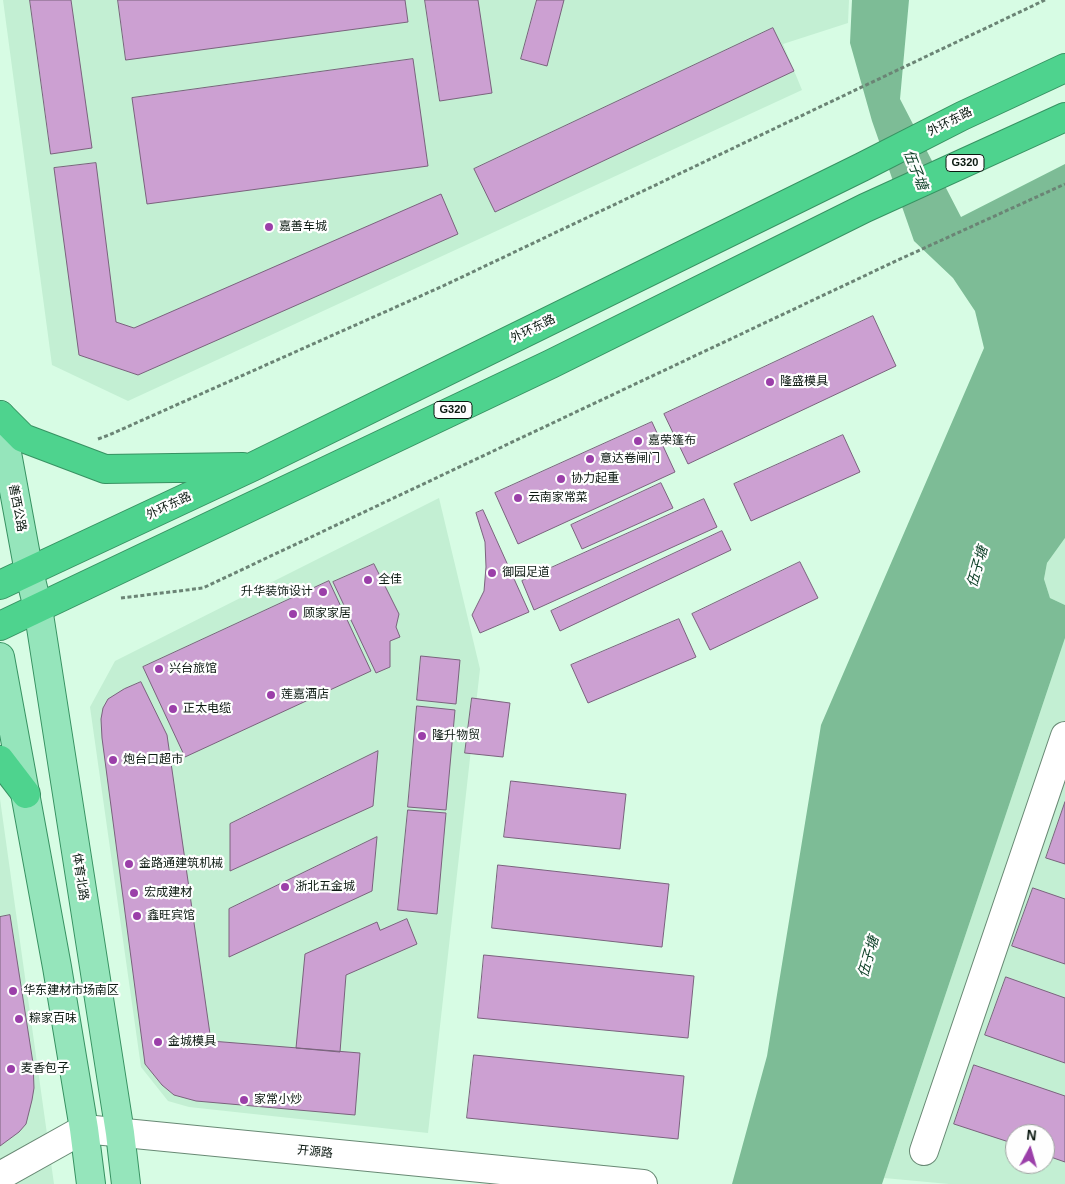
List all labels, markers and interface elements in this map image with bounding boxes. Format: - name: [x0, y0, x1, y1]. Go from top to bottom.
- street label: 外环东路: [925, 105, 975, 139]
- water label: 伍子塘: [899, 147, 931, 193]
- road number: G320: [946, 154, 984, 172]
- place label: 嘉善车城: [279, 220, 327, 234]
- marker: 嘉善车城: [263, 221, 275, 233]
- street label: 外环东路: [508, 312, 558, 346]
- place label: 隆盛模具: [780, 375, 828, 389]
- marker: 隆盛模具: [764, 376, 776, 388]
- road number: G320: [434, 402, 472, 418]
- place label: 嘉荣篷布: [648, 434, 696, 448]
- marker: 嘉荣篷布: [632, 435, 644, 447]
- place label: 意达卷闸门: [600, 452, 660, 466]
- marker: 意达卷闸门: [584, 453, 596, 465]
- place label: 协力起重: [571, 472, 619, 486]
- marker: 协力起重: [555, 473, 567, 485]
- street label: 善西公路: [5, 483, 29, 533]
- street label: 外环东路: [144, 489, 194, 523]
- place label: 云南家常菜: [528, 491, 588, 505]
- marker: 云南家常菜: [512, 492, 524, 504]
- water label: 伍子塘: [964, 544, 992, 590]
- place label: 御园足道: [502, 566, 550, 580]
- marker: 御园足道: [486, 567, 498, 579]
- place label: 全佳: [378, 573, 402, 587]
- marker: 全佳: [362, 574, 374, 586]
- place label: 升华装饰设计: [241, 585, 313, 599]
- marker: 升华装饰设计: [317, 586, 329, 598]
- place label: 顾家家居: [303, 607, 351, 621]
- marker: 顾家家居: [287, 608, 299, 620]
- place label: 兴台旅馆: [169, 662, 217, 676]
- marker: 兴台旅馆: [153, 663, 165, 675]
- place label: 莲嘉酒店: [281, 688, 329, 702]
- marker: 莲嘉酒店: [265, 689, 277, 701]
- place label: 正太电缆: [183, 702, 231, 716]
- marker: 正太电缆: [167, 703, 179, 715]
- place label: 隆升物贸: [432, 729, 480, 743]
- marker: 隆升物贸: [416, 730, 428, 742]
- place label: 炮台口超市: [123, 753, 183, 767]
- marker: 炮台口超市: [107, 754, 119, 766]
- street label: 体育北路: [69, 852, 91, 902]
- place label: 金路通建筑机械: [139, 857, 223, 871]
- marker: 金路通建筑机械: [123, 858, 135, 870]
- place label: 浙北五金城: [295, 880, 355, 894]
- marker: 浙北五金城: [279, 881, 291, 893]
- place label: 宏成建材: [144, 886, 192, 900]
- marker: 宏成建材: [128, 887, 140, 899]
- place label: 鑫旺宾馆: [147, 909, 195, 923]
- marker: 鑫旺宾馆: [131, 910, 143, 922]
- water label: 伍子塘: [855, 934, 883, 980]
- place label: 华东建材市场南区: [23, 984, 119, 998]
- marker: 华东建材市场南区: [7, 985, 19, 997]
- place label: 粽家百味: [29, 1012, 77, 1026]
- marker: 粽家百味: [13, 1013, 25, 1025]
- place label: 金城模具: [168, 1035, 216, 1049]
- marker: 金城模具: [152, 1036, 164, 1048]
- place label: 麦香包子: [21, 1062, 69, 1076]
- marker: 麦香包子: [5, 1063, 17, 1075]
- place label: 家常小炒: [254, 1093, 302, 1107]
- marker: 家常小炒: [238, 1094, 250, 1106]
- north arrow: [1005, 1124, 1055, 1174]
- text: N: [1026, 1127, 1037, 1144]
- street label: 开源路: [296, 1143, 334, 1161]

